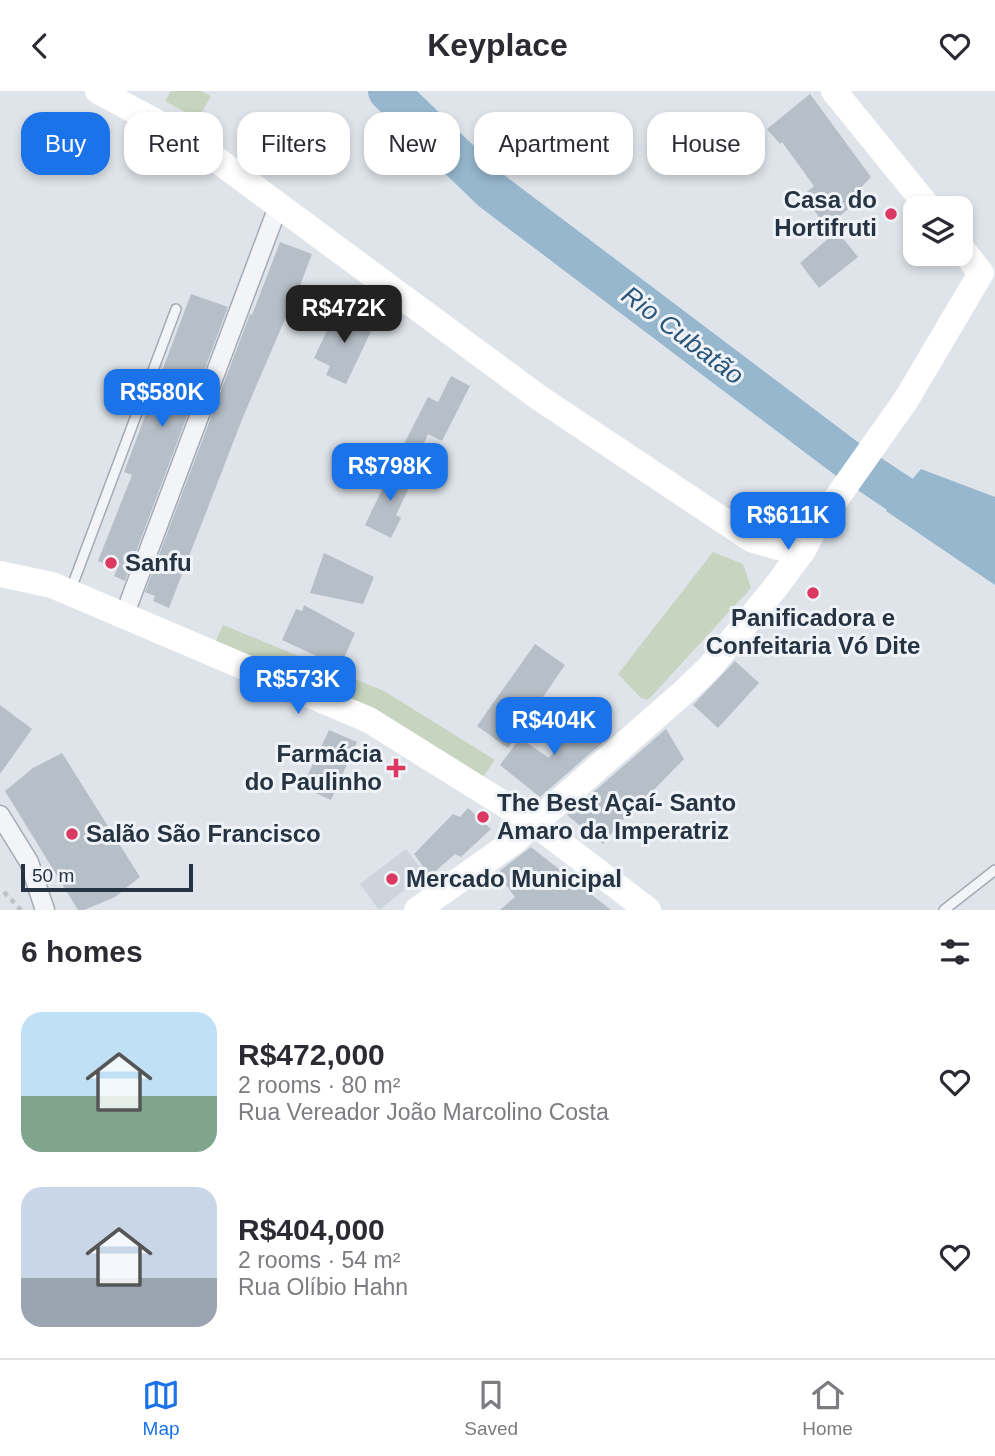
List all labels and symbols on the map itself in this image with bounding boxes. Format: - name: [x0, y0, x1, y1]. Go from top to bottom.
- place label: Casa do Hortifruti: [774, 186, 877, 241]
- marker: Casa do Hortifruti: [883, 206, 899, 222]
- water label: Rio Cubatão: [616, 280, 750, 390]
- pin: R$472K: [287, 285, 401, 345]
- pin: R$580K: [105, 369, 219, 429]
- pin: R$798K: [333, 443, 447, 503]
- pin: R$611K: [731, 493, 845, 552]
- place label: Sanfu: [125, 549, 192, 576]
- marker: Sanfu: [103, 555, 119, 571]
- marker: Panificadora e Confeitaria Vó Dite: [805, 585, 821, 601]
- place label: Panificadora e Confeitaria Vó Dite: [706, 604, 920, 659]
- pin: R$573K: [241, 657, 355, 716]
- pin: R$404K: [497, 697, 611, 757]
- place label: Farmácia do Paulinho: [245, 740, 383, 795]
- marker: Farmácia do Paulinho: [388, 760, 404, 776]
- place label: The Best Açaí- Santo Amaro da Imperatriz: [497, 789, 736, 844]
- marker: The Best Açaí- Santo Amaro da Imperatriz: [475, 809, 491, 825]
- place label: Salão São Francisco: [86, 820, 321, 847]
- marker: Salão São Francisco: [64, 826, 80, 842]
- scale bar: [21, 861, 192, 893]
- place label: Mercado Municipal: [406, 865, 622, 892]
- marker: Mercado Municipal: [384, 871, 400, 887]

